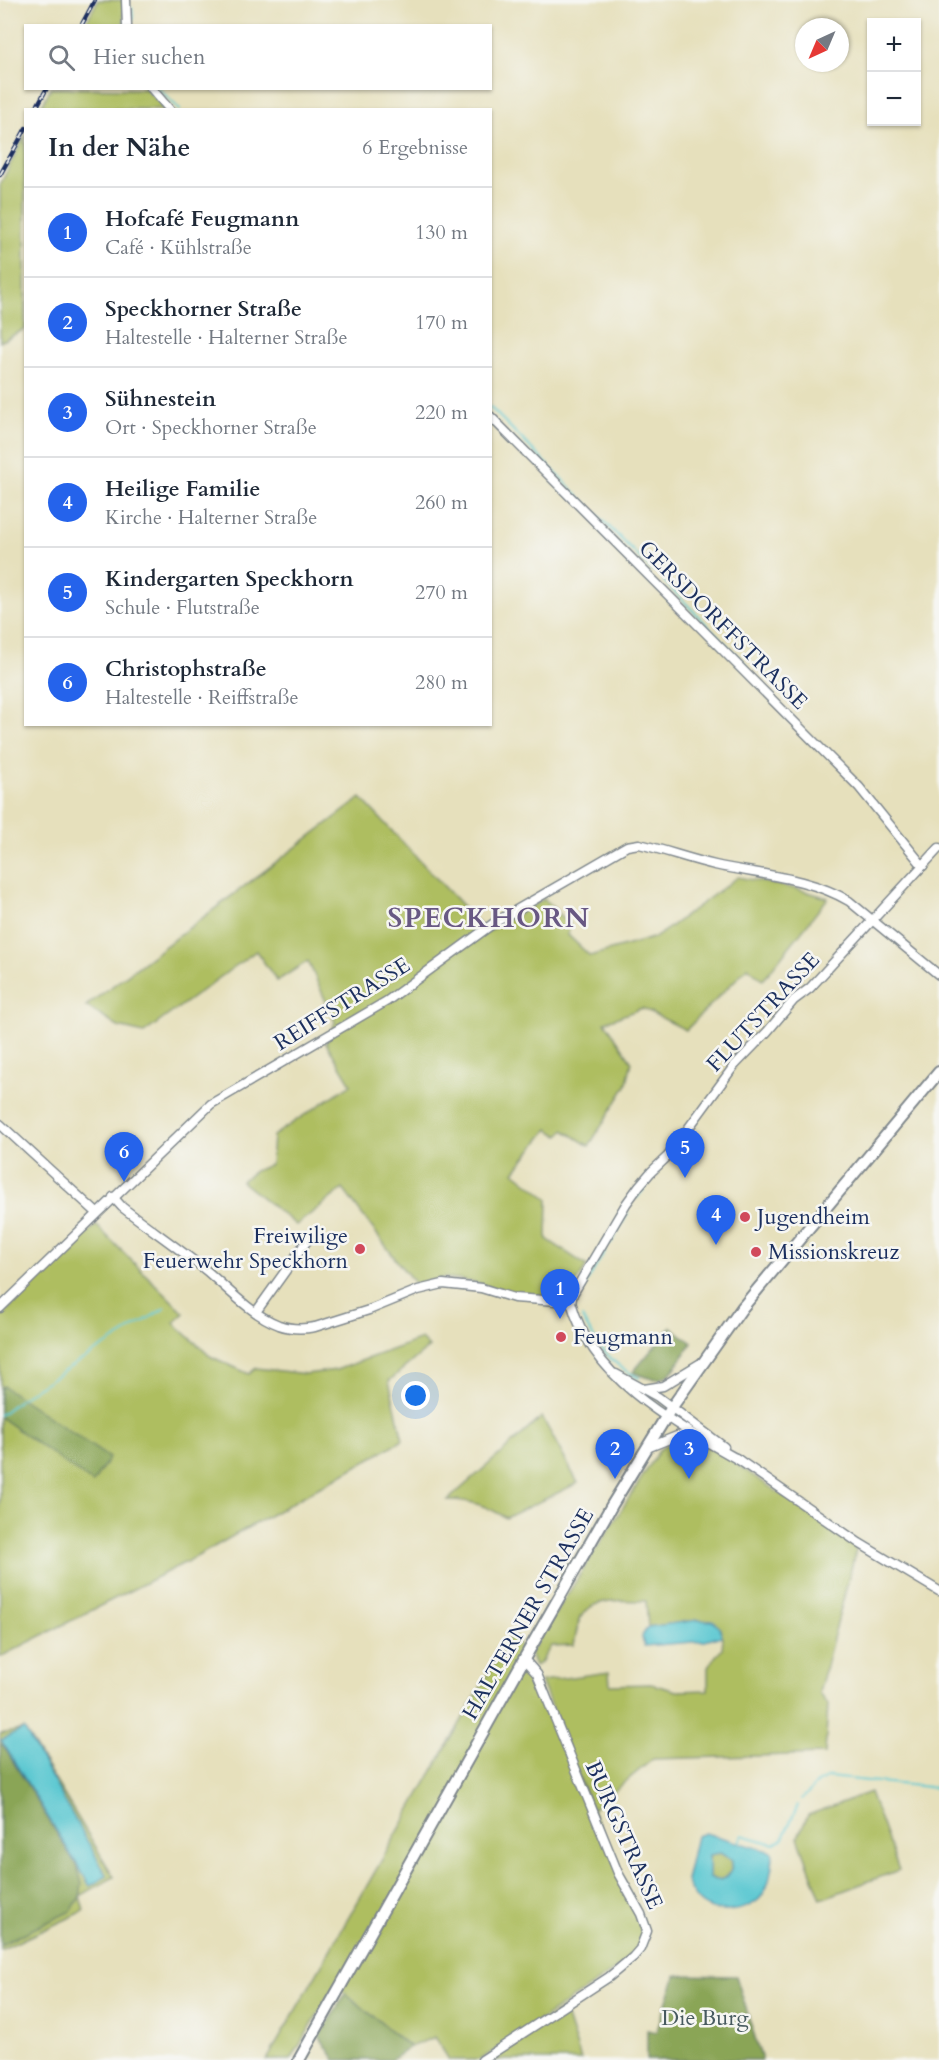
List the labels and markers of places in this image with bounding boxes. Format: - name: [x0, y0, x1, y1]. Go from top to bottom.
- pin: 5: [666, 1128, 704, 1178]
- pin: 6: [104, 1132, 144, 1182]
- pin: 4: [696, 1196, 736, 1245]
- place label: Jugendheim: [754, 1202, 870, 1232]
- marker: Jugendheim: [738, 1210, 752, 1224]
- place label: Freiwilige Feuerwehr Speckhorn: [143, 1221, 348, 1276]
- place label: Missionskreuz: [768, 1237, 899, 1267]
- marker: Freiwilige Feuerwehr Speckhorn: [353, 1242, 367, 1256]
- marker: Missionskreuz: [749, 1245, 763, 1259]
- pin: 1: [540, 1270, 580, 1319]
- place label: Feugmann: [573, 1322, 674, 1352]
- marker: Feugmann: [554, 1330, 568, 1344]
- pin: 2: [596, 1430, 634, 1479]
- pin: 3: [670, 1430, 708, 1479]

